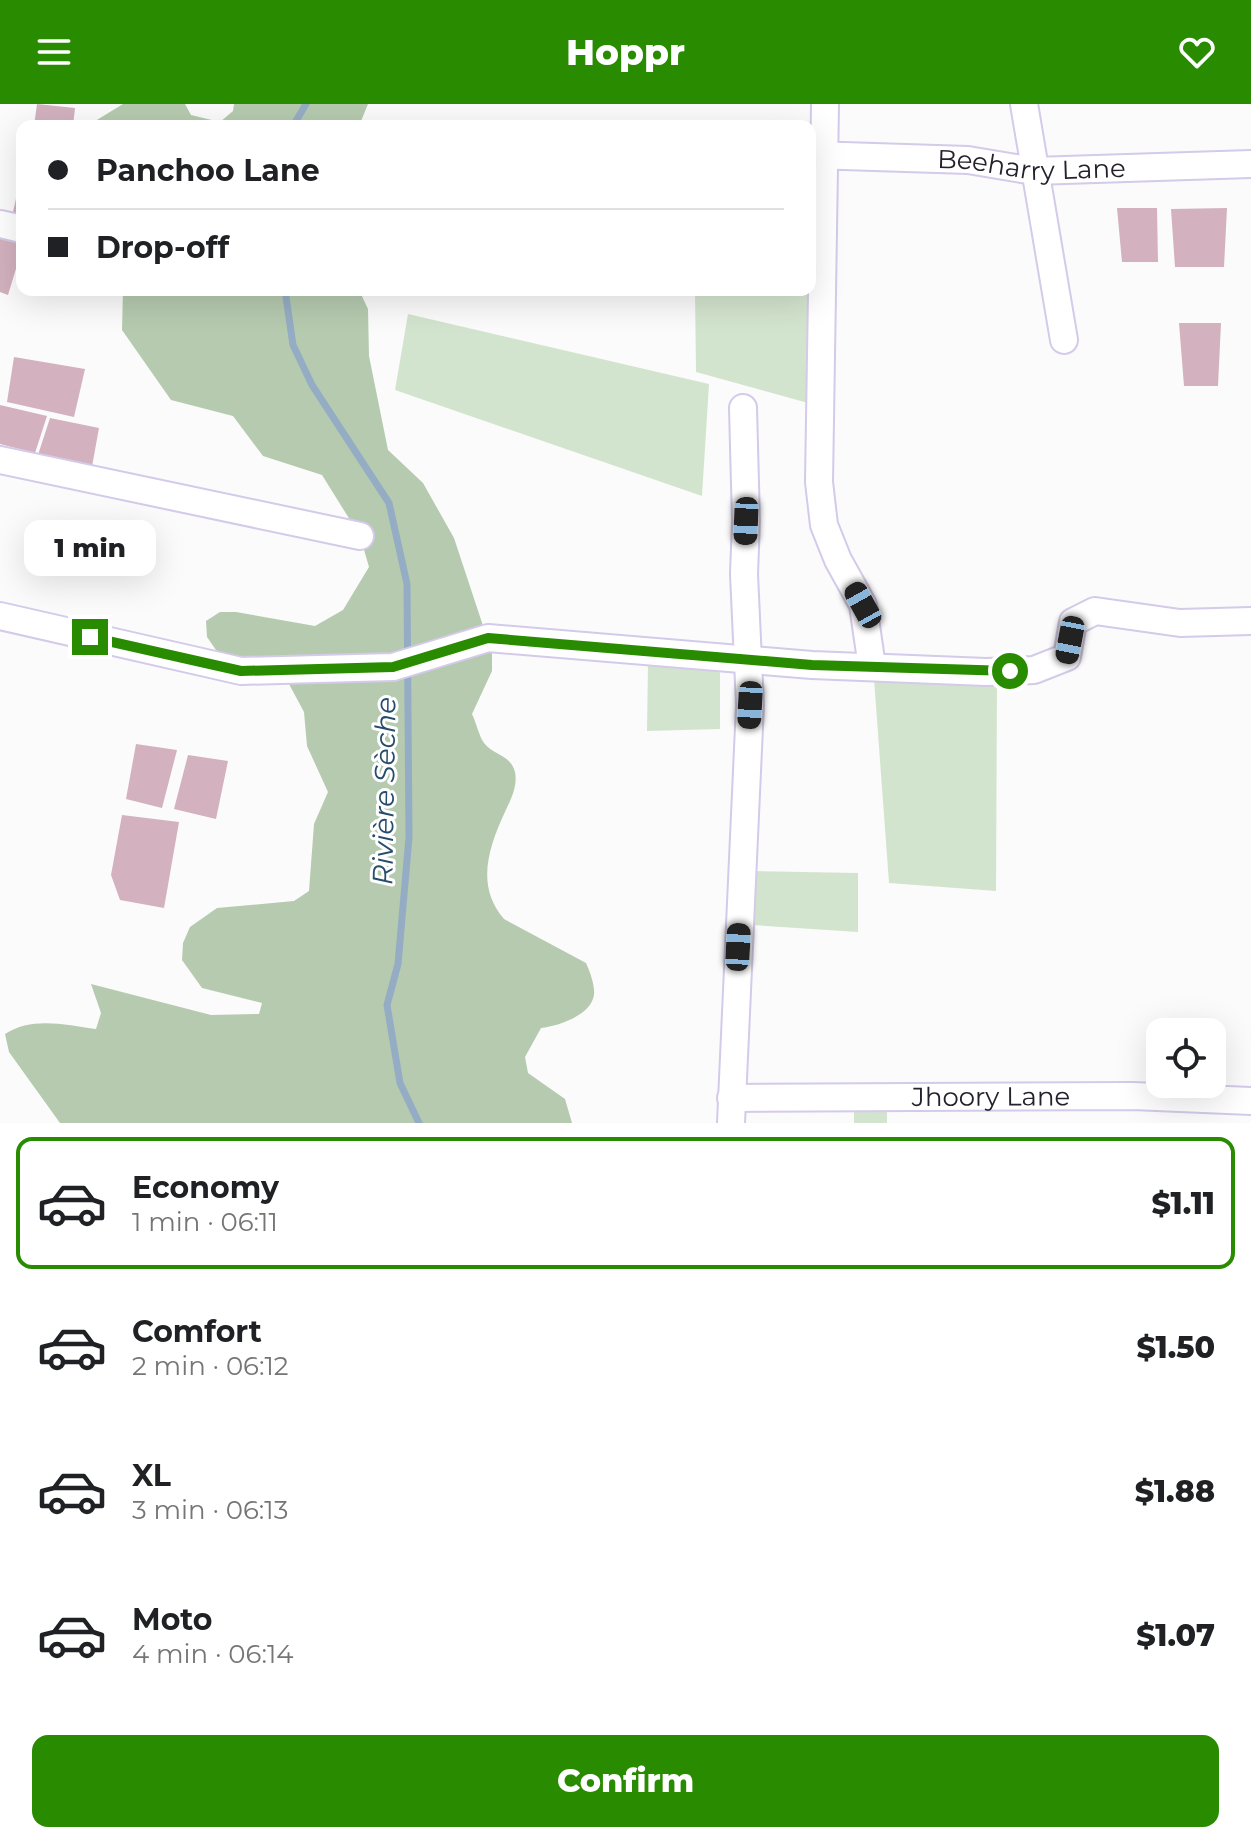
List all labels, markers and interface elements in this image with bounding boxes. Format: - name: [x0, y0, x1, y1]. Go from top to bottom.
- icon: menu: [32, 30, 76, 74]
- text: Hoppr: [566, 30, 685, 74]
- icon: heart: [1175, 30, 1219, 74]
- street label: Beeharry Lane: [937, 143, 1126, 187]
- text: Panchoo Lane: [96, 152, 320, 189]
- text: Drop-off: [96, 229, 229, 266]
- car: [733, 497, 759, 545]
- callout: 1 min: [24, 521, 156, 577]
- text: 1 min: [54, 532, 126, 564]
- car: [841, 578, 885, 632]
- car: [1054, 614, 1086, 666]
- route end: [72, 619, 108, 655]
- route start: [992, 653, 1028, 689]
- car: [737, 680, 763, 730]
- water label: Rivière Sèche: [365, 697, 403, 885]
- car: [725, 922, 751, 972]
- map controls: [1146, 1018, 1226, 1098]
- button: locate: [1146, 1018, 1226, 1098]
- street label: Jhoory Lane: [911, 1080, 1070, 1113]
- icon: car: [36, 1167, 108, 1239]
- text: Economy: [132, 1169, 279, 1206]
- text: $1.11: [1151, 1185, 1215, 1222]
- text: 1 min · 06:11: [132, 1206, 278, 1238]
- icon: car: [36, 1311, 108, 1383]
- text: Comfort: [132, 1313, 262, 1350]
- text: $1.50: [1136, 1329, 1215, 1366]
- text: 2 min · 06:12: [132, 1350, 289, 1382]
- icon: car: [36, 1455, 108, 1527]
- text: XL: [132, 1457, 171, 1494]
- text: $1.88: [1135, 1473, 1215, 1510]
- text: 3 min · 06:13: [132, 1494, 288, 1526]
- icon: car: [36, 1599, 108, 1671]
- text: Moto: [132, 1601, 213, 1638]
- text: $1.07: [1136, 1617, 1215, 1654]
- text: 4 min · 06:14: [132, 1638, 293, 1670]
- button: Confirm: [32, 1735, 1219, 1827]

